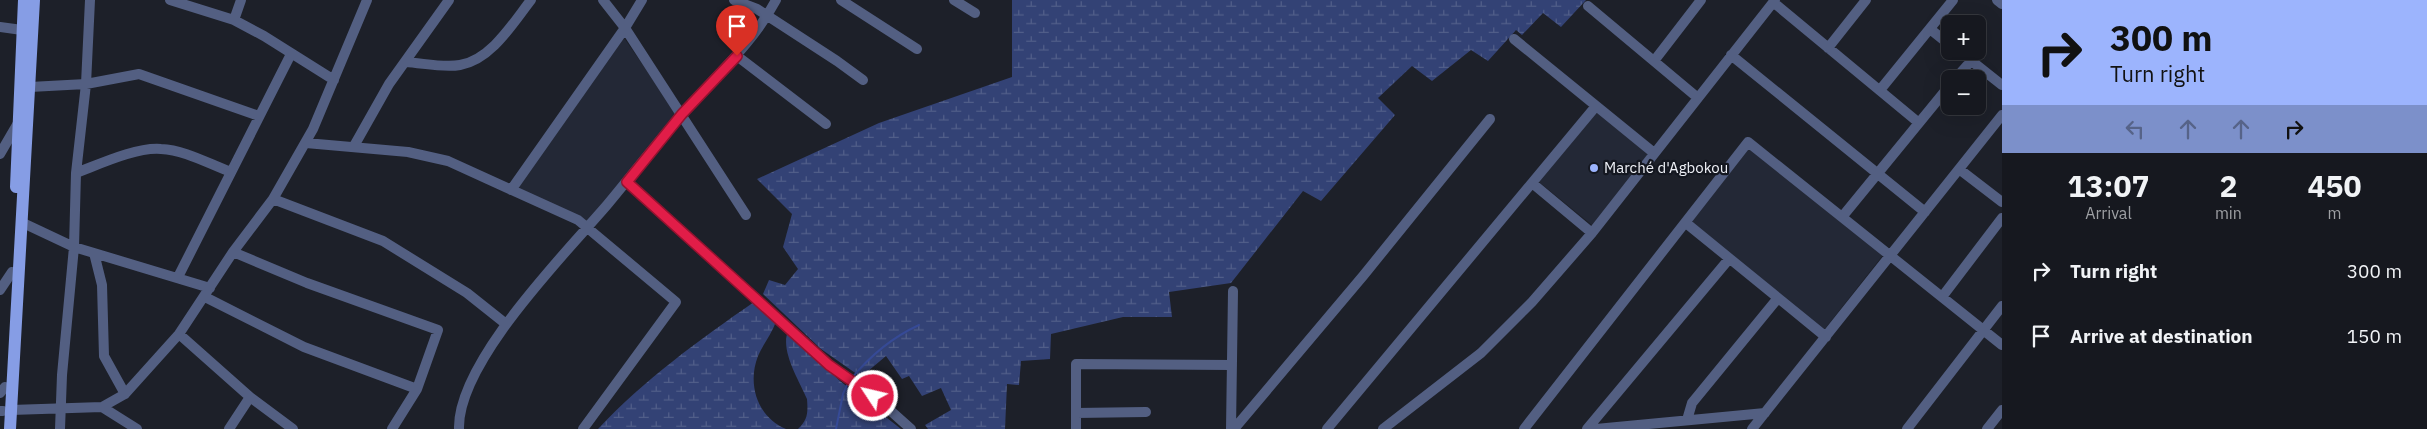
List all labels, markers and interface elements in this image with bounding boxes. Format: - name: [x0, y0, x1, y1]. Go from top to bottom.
- pin: [716, 5, 758, 56]
- icon: arrive: [723, 12, 751, 40]
- map controls: [1941, 15, 1986, 115]
- button: +: [1941, 15, 1986, 60]
- text: 300 m: [2110, 15, 2213, 61]
- icon: right: [2027, 20, 2092, 85]
- text: Turn right: [2110, 59, 2205, 88]
- button: −: [1941, 70, 1986, 115]
- icon: left: [2121, 115, 2149, 143]
- icon: ahead: [2174, 115, 2202, 143]
- icon: ahead: [2227, 115, 2255, 143]
- icon: right: [2280, 115, 2308, 143]
- place label: Marché d'Agbokou: [1604, 158, 1728, 177]
- marker: Marché d'Agbokou: [1588, 162, 1600, 174]
- text: 13:07: [2068, 166, 2149, 205]
- text: 2: [2219, 166, 2237, 205]
- text: 450: [2307, 166, 2361, 205]
- text: Arrival: [2085, 203, 2132, 223]
- text: min: [2215, 203, 2242, 223]
- text: m: [2327, 203, 2341, 223]
- icon: right: [2027, 257, 2055, 285]
- text: Turn right: [2070, 259, 2157, 283]
- text: 300 m: [2347, 259, 2402, 283]
- icon: arrive: [2027, 322, 2055, 350]
- text: Arrive at destination: [2070, 324, 2253, 348]
- text: 150 m: [2347, 324, 2402, 348]
- position arrow: [846, 369, 898, 421]

